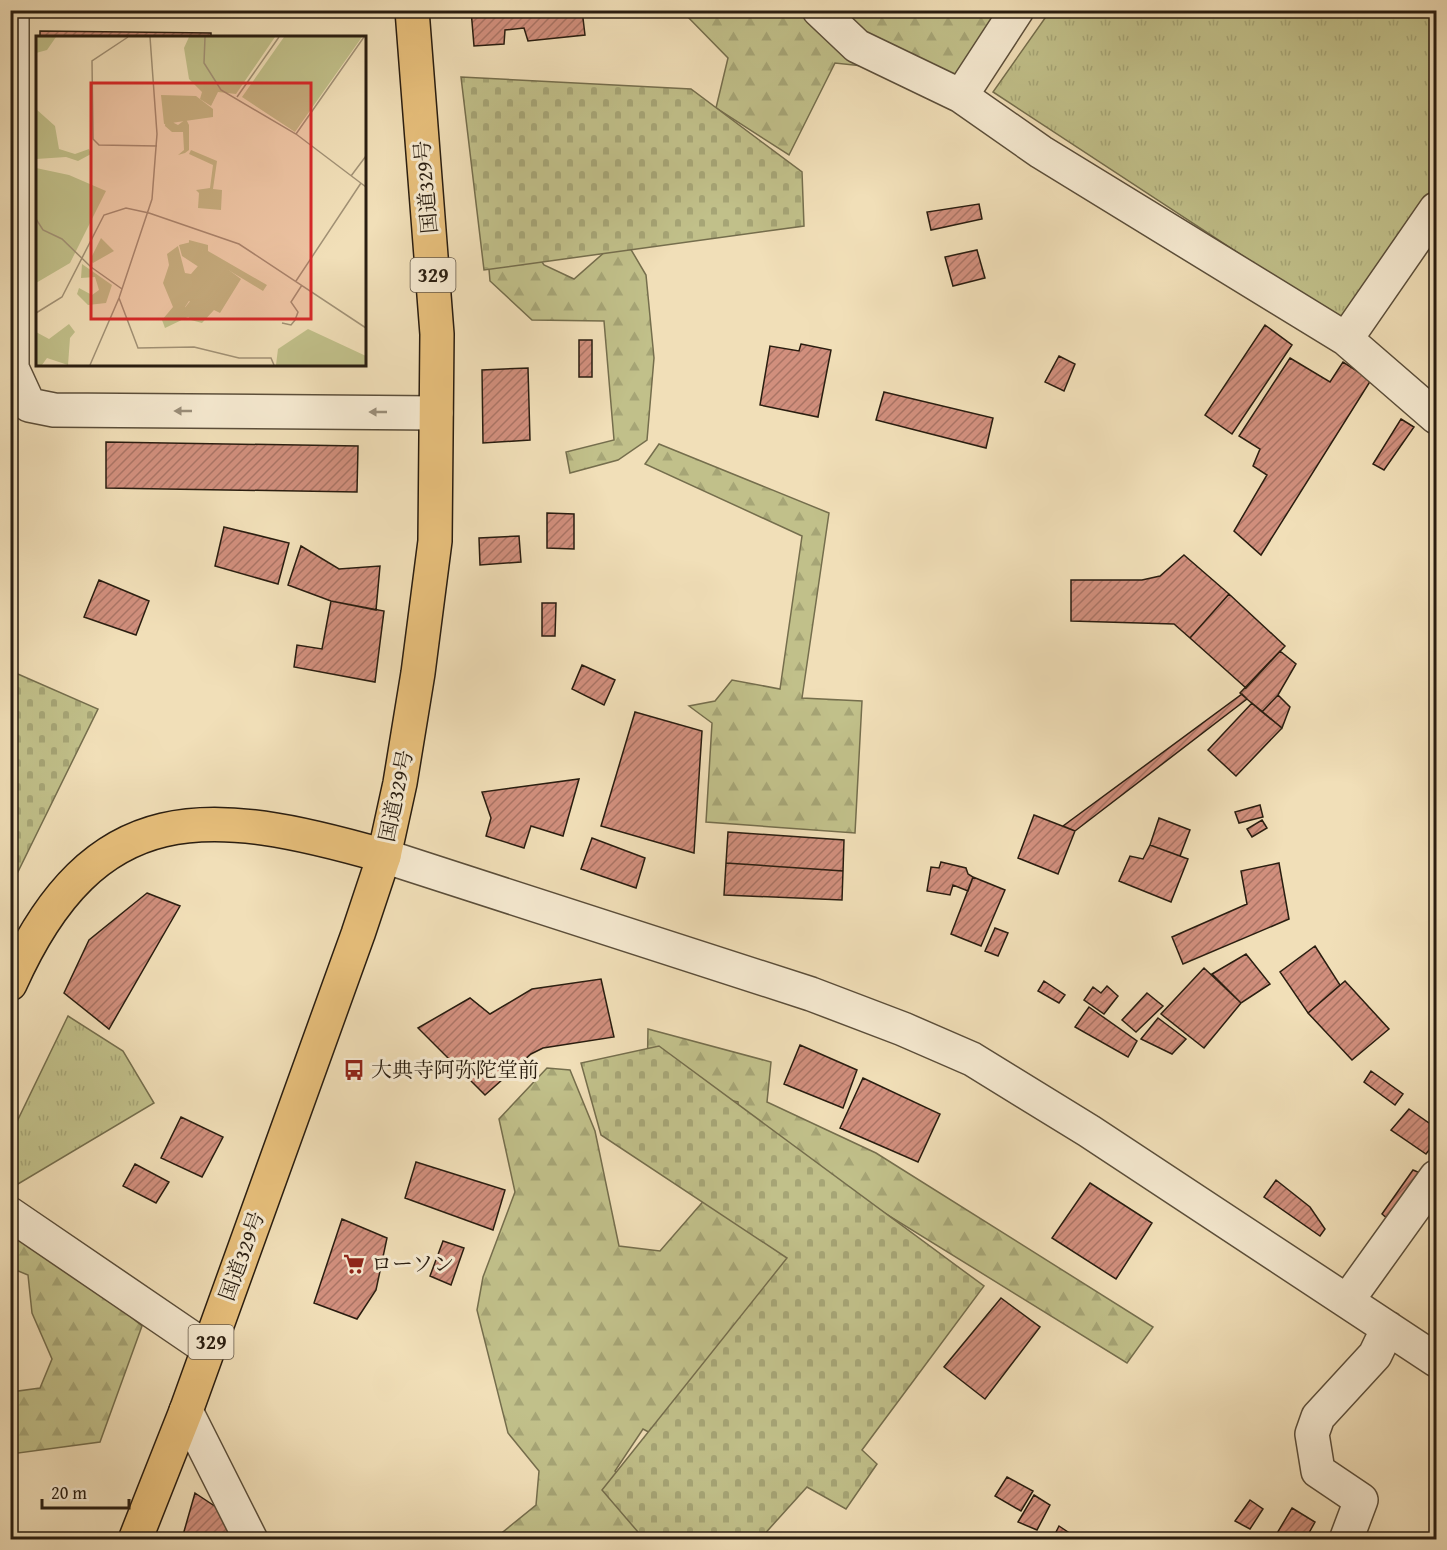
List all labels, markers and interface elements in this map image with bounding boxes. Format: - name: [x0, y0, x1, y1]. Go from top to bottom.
- inset map: [36, 36, 366, 366]
- street label: 国道329号: [406, 139, 445, 235]
- road number: 329: [410, 258, 456, 292]
- one-way arrow: [173, 406, 192, 416]
- one-way arrow: [368, 408, 387, 417]
- street label: 国道329号: [371, 747, 420, 845]
- place label: 大典寺阿弥陀堂前: [371, 1054, 539, 1085]
- bus stop icon: 大典寺阿弥陀堂前: [342, 1058, 366, 1082]
- street label: 国道329号: [211, 1207, 272, 1305]
- place label: ローソン: [371, 1248, 454, 1279]
- supermarket icon: ローソン: [342, 1252, 366, 1276]
- road number: 329: [188, 1325, 234, 1359]
- scale bar: [42, 1472, 129, 1510]
- text: 20 m: [51, 1479, 87, 1506]

